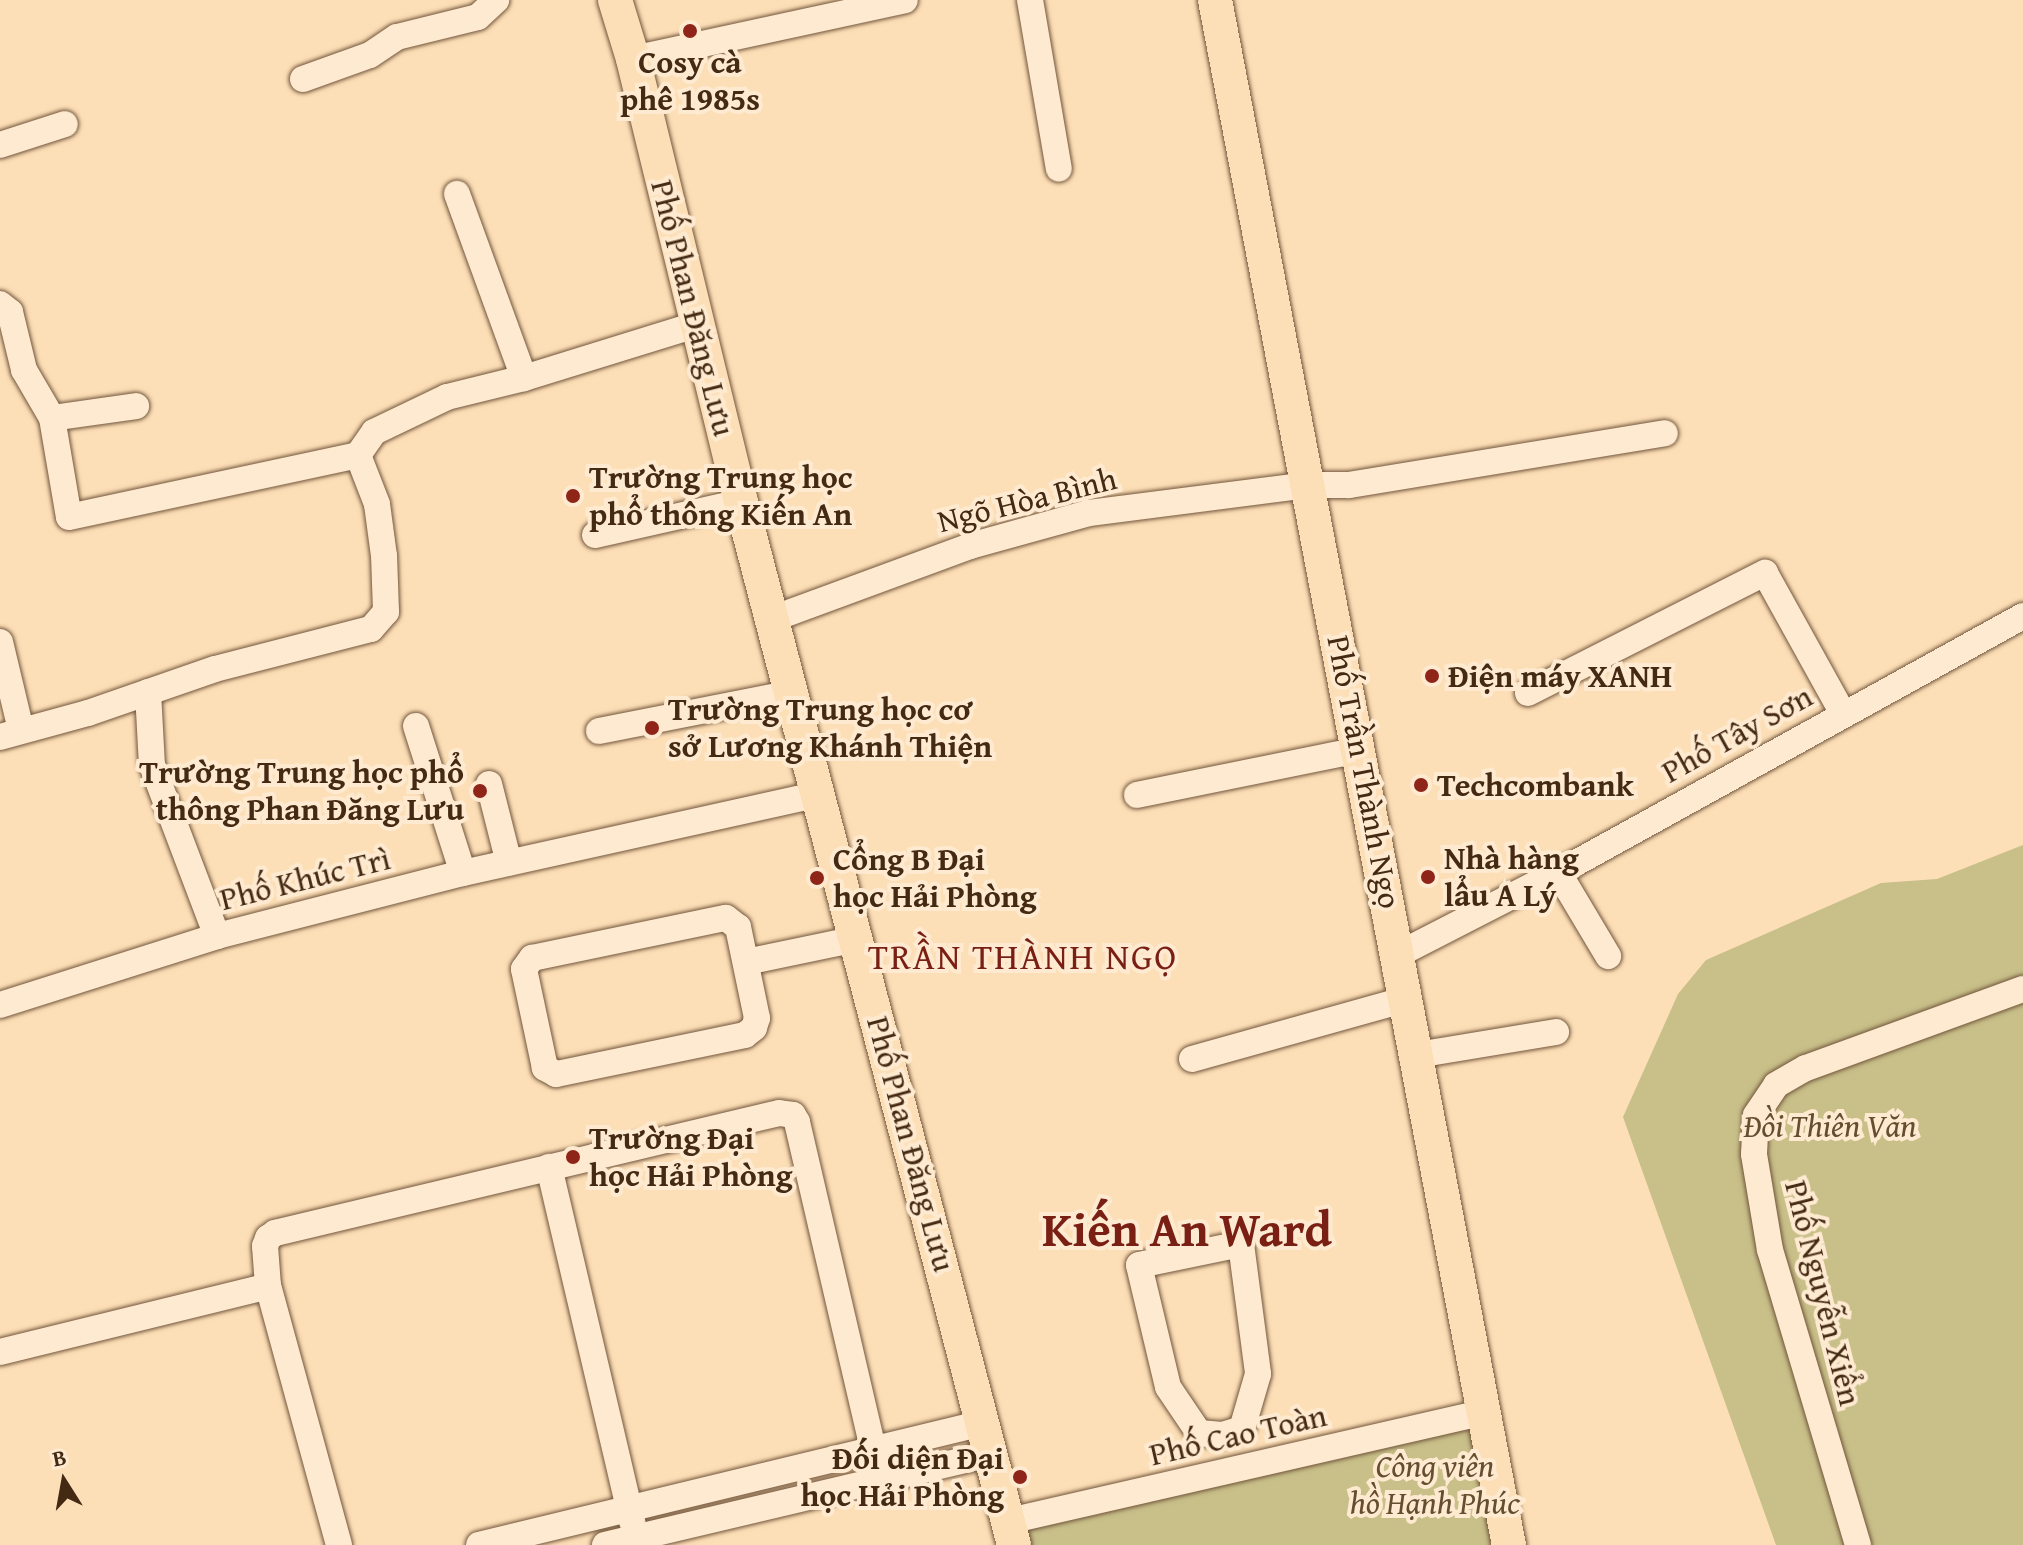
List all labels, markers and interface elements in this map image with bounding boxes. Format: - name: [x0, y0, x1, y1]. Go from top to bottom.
- marker: Cosy cà phê 1985s: [681, 22, 699, 40]
- place label: Cosy cà phê 1985s: [620, 44, 760, 119]
- street label: Phố Phan Đăng Lưu: [643, 176, 743, 440]
- place label: Trường Trung học phổ thông Kiến An: [589, 459, 853, 534]
- street label: Ngõ Hòa Bình: [934, 459, 1120, 541]
- marker: Trường Trung học phổ thông Kiến An: [564, 487, 582, 505]
- street label: Phố Trần Thành Ngọ: [1319, 632, 1409, 912]
- place label: Điện máy XANH: [1448, 657, 1672, 695]
- marker: Điện máy XANH: [1423, 667, 1441, 685]
- street label: Phố Tây Sơn: [1655, 677, 1819, 791]
- place label: Trường Trung học cơ sở Lương Khánh Thiện: [668, 691, 992, 766]
- marker: Trường Trung học cơ sở Lương Khánh Thiện: [643, 719, 661, 737]
- place label: Trường Trung học phổ thông Phan Đăng Lưu: [139, 754, 464, 829]
- place label: Techcombank: [1437, 766, 1634, 804]
- marker: Techcombank: [1412, 776, 1430, 794]
- marker: Trường Trung học phổ thông Phan Đăng Lưu: [471, 782, 489, 800]
- street label: Phố Khúc Trì: [216, 839, 394, 919]
- place label: Nhà hàng lẩu A Lý: [1444, 840, 1579, 915]
- place label: Cổng B Đại học Hải Phòng: [833, 841, 1037, 916]
- marker: Nhà hàng lẩu A Lý: [1419, 868, 1437, 886]
- marker: Cổng B Đại học Hải Phòng: [808, 869, 826, 887]
- district label: TRẦN THÀNH NGỌ: [868, 934, 1178, 978]
- street label: Phố Phan Đăng Lưu: [858, 1012, 964, 1276]
- park label: Đồi Thiên Văn: [1743, 1107, 1917, 1145]
- place label: Trường Đại học Hải Phòng: [589, 1120, 793, 1195]
- marker: Trường Đại học Hải Phòng: [564, 1148, 582, 1166]
- street label: Phố Nguyễn Xiển: [1776, 1177, 1870, 1409]
- district label: Kiến An Ward: [1042, 1200, 1332, 1258]
- street label: Phố Cao Toàn: [1146, 1396, 1330, 1474]
- text: B: [50, 1440, 69, 1474]
- place label: Đối diện Đại học Hải Phòng: [800, 1440, 1004, 1515]
- north arrow: [24, 1441, 104, 1521]
- park label: Công viên hồ Hạnh Phúc: [1350, 1448, 1520, 1523]
- marker: Đối diện Đại học Hải Phòng: [1011, 1468, 1029, 1486]

